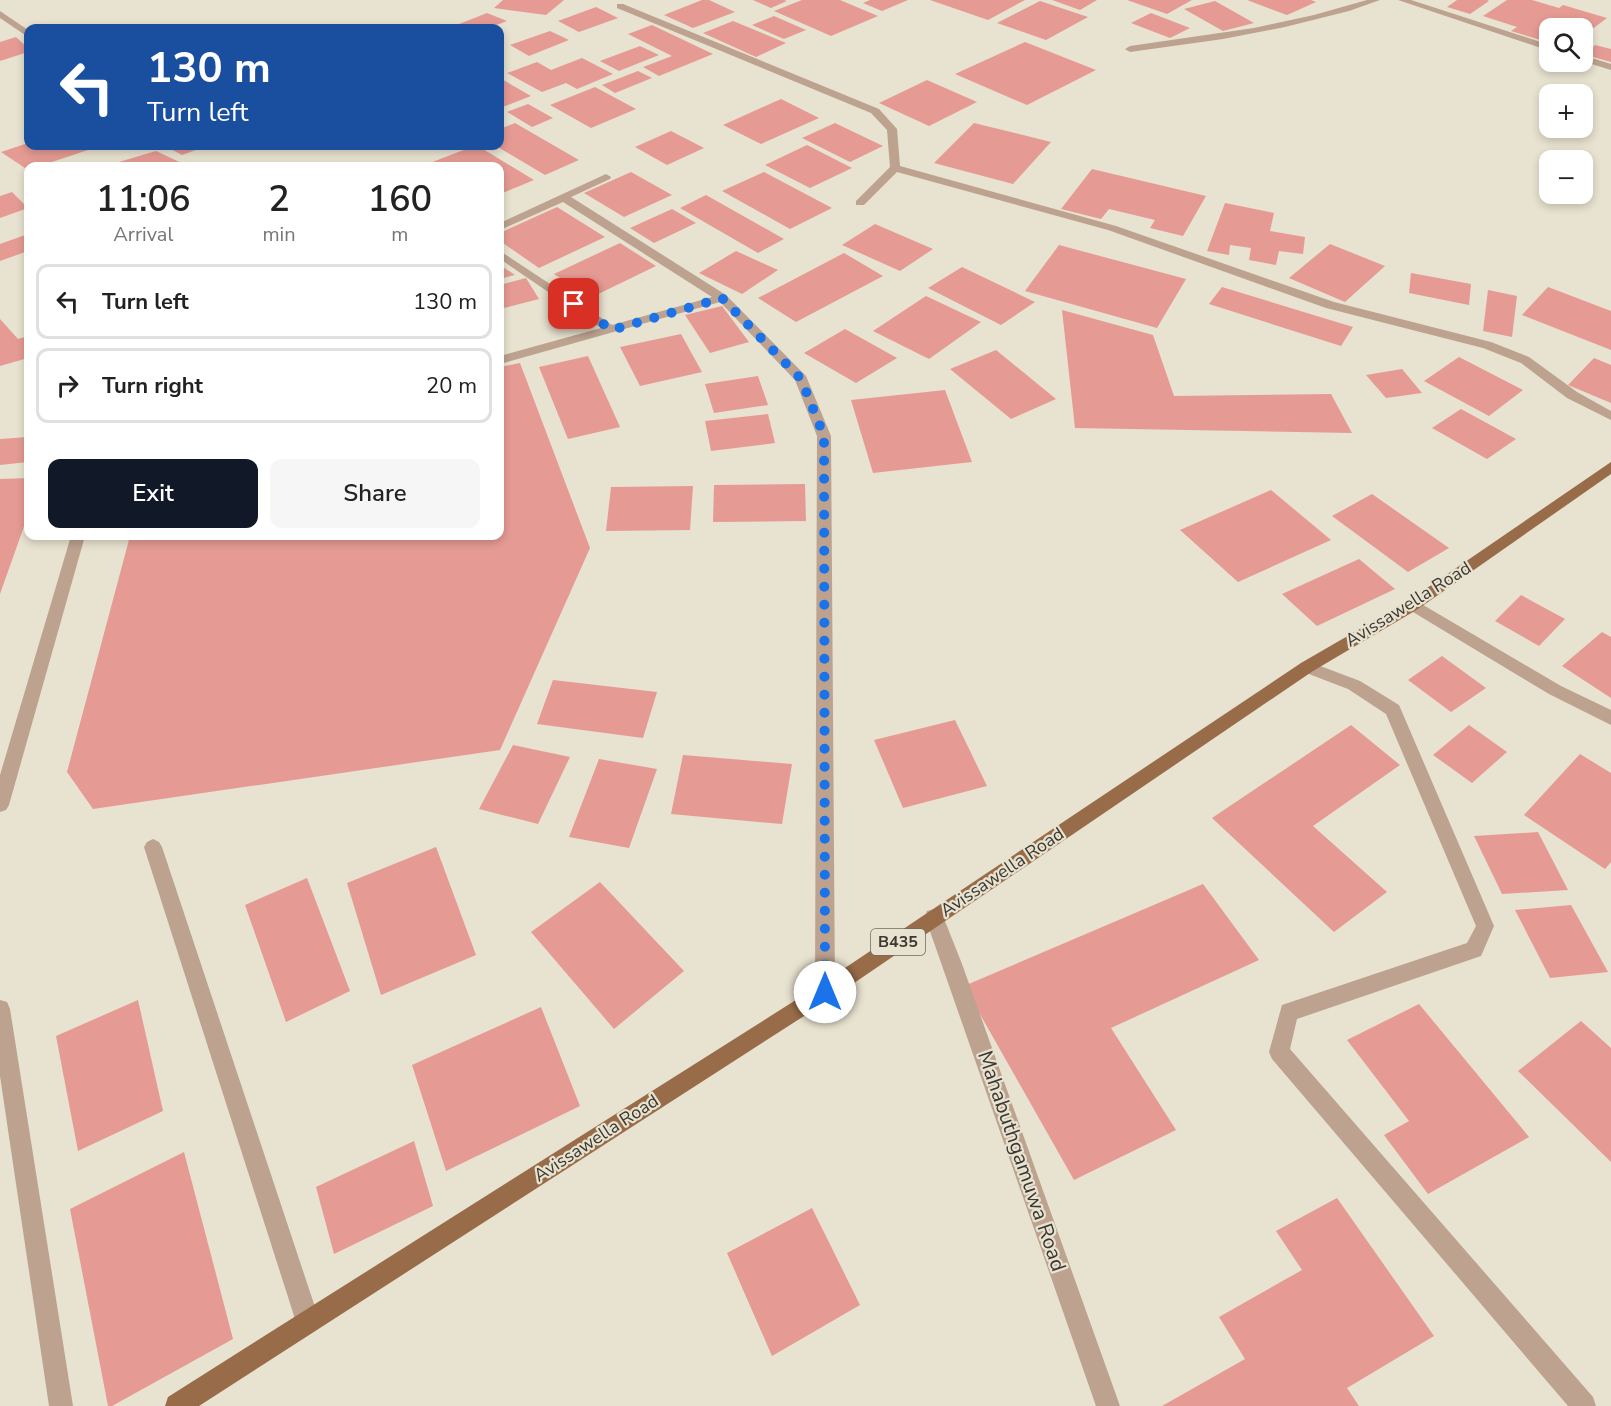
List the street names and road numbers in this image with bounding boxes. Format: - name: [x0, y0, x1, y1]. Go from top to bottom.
- street label: Avissawella Road: [1341, 556, 1475, 652]
- street label: Avissawella Road: [936, 822, 1068, 922]
- road number: B435: [871, 929, 925, 955]
- street label: Mahabuthgamuwa Road: [971, 1047, 1073, 1275]
- street label: Avissawella Road: [529, 1089, 663, 1187]

